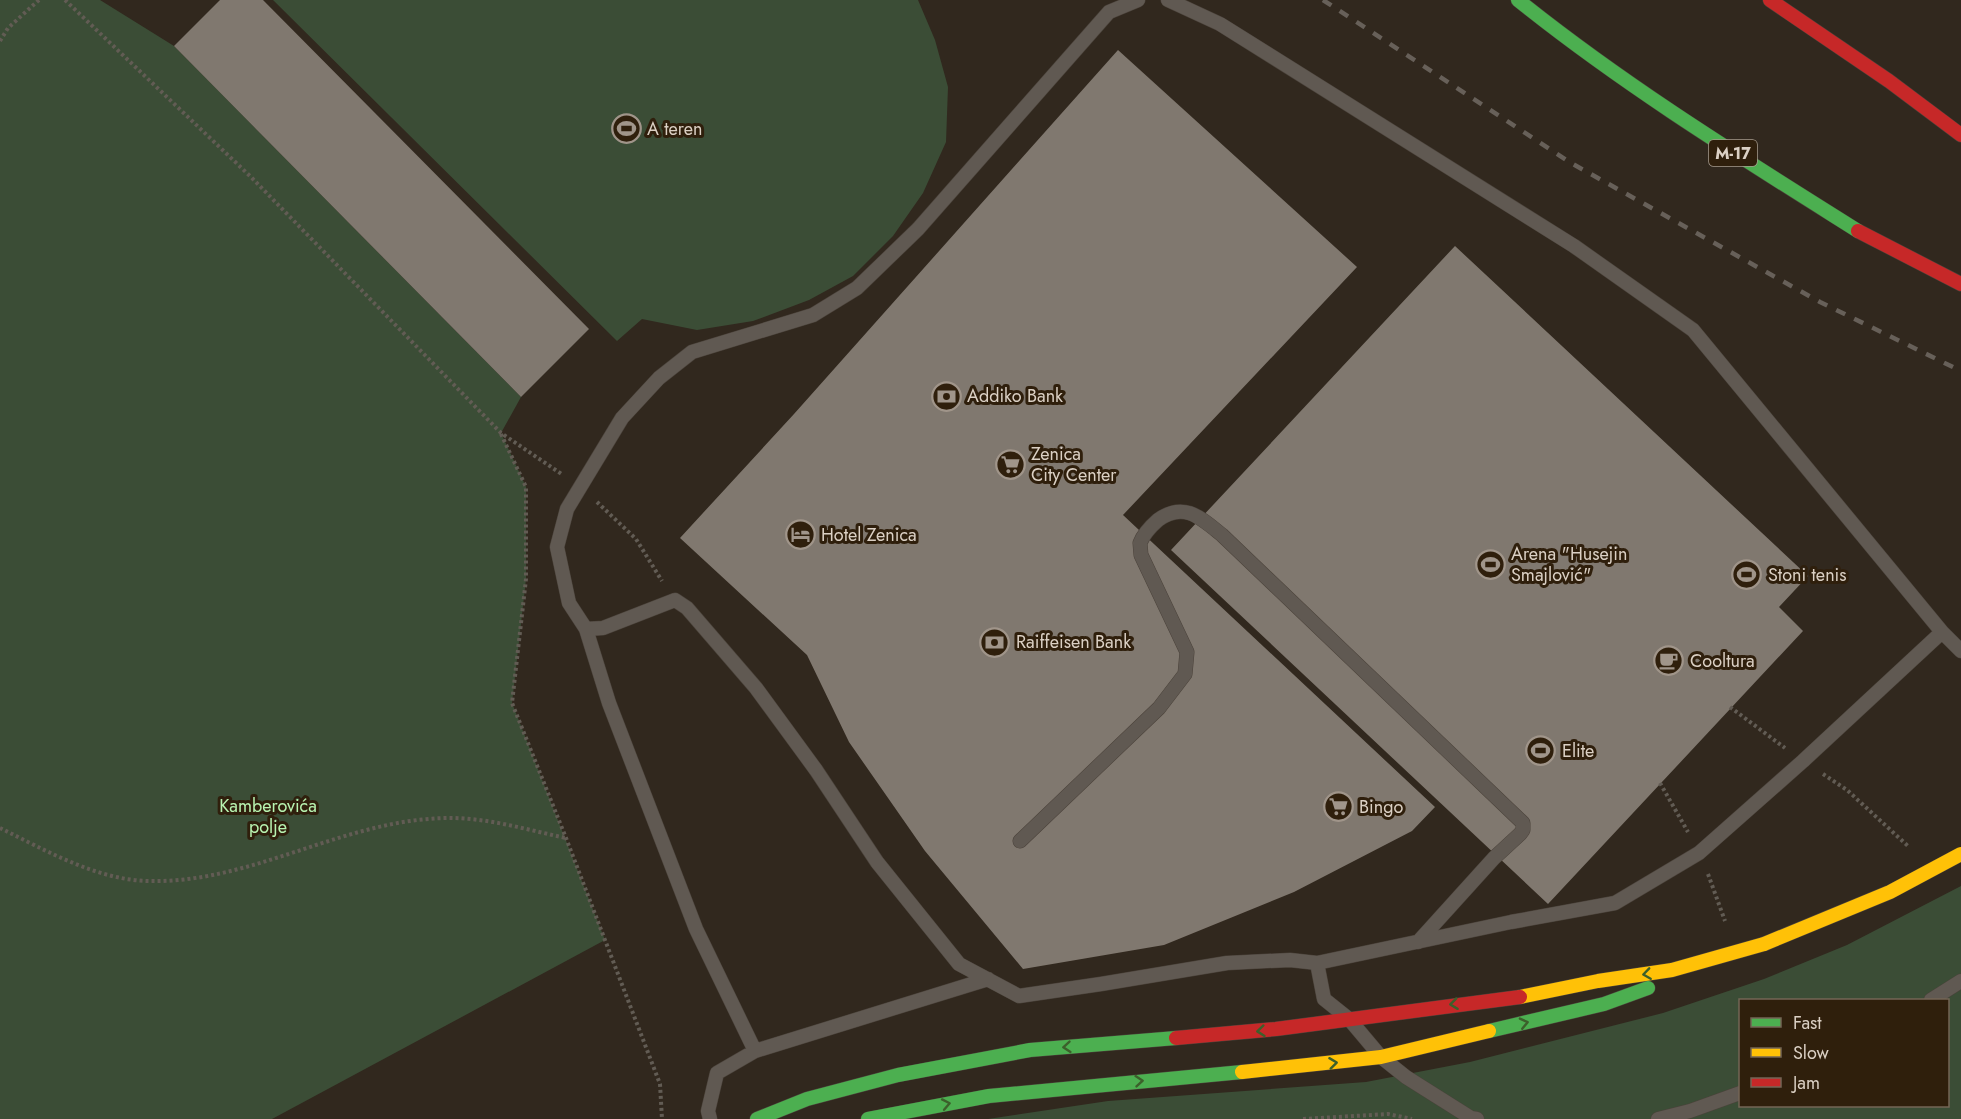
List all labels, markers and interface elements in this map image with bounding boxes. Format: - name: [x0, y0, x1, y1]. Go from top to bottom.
- sports icon: A teren: [610, 113, 642, 145]
- place label: A teren: [647, 116, 703, 142]
- road number: M-17: [1709, 140, 1757, 166]
- bank icon: Addiko Bank: [930, 380, 962, 412]
- place label: Addiko Bank: [967, 383, 1063, 409]
- place label: Zenica City Center: [1031, 441, 1117, 488]
- supermarket icon: Zenica City Center: [994, 448, 1026, 480]
- hotel icon: Hotel Zenica: [784, 519, 816, 551]
- place label: Hotel Zenica: [821, 522, 917, 548]
- place label: Arena "Husejin Smajlović": [1511, 541, 1627, 588]
- sports icon: Arena "Husejin Smajlović": [1474, 548, 1506, 580]
- sports icon: Stoni tenis: [1731, 559, 1763, 591]
- place label: Stoni tenis: [1768, 562, 1847, 588]
- bank icon: Raiffeisen Bank: [979, 626, 1011, 658]
- place label: Raiffeisen Bank: [1016, 629, 1131, 655]
- cafe icon: Cooltura: [1653, 645, 1685, 677]
- place label: Cooltura: [1690, 648, 1755, 674]
- sports icon: Elite: [1525, 735, 1557, 767]
- place label: Elite: [1562, 738, 1594, 764]
- supermarket icon: Bingo: [1322, 791, 1354, 823]
- park label: Kamberovića polje: [219, 793, 317, 840]
- place label: Bingo: [1359, 794, 1403, 820]
- one-way arrow: [1642, 967, 1651, 979]
- one-way arrow: [1450, 997, 1459, 1010]
- legend: [1739, 999, 1949, 1107]
- text: Fast: [1793, 1010, 1822, 1036]
- one-way arrow: [1519, 1017, 1529, 1030]
- one-way arrow: [1257, 1024, 1266, 1037]
- one-way arrow: [1062, 1040, 1071, 1053]
- text: Slow: [1793, 1040, 1830, 1066]
- one-way arrow: [1329, 1057, 1338, 1069]
- text: Jam: [1791, 1070, 1820, 1096]
- one-way arrow: [1135, 1075, 1144, 1088]
- one-way arrow: [940, 1098, 950, 1111]

